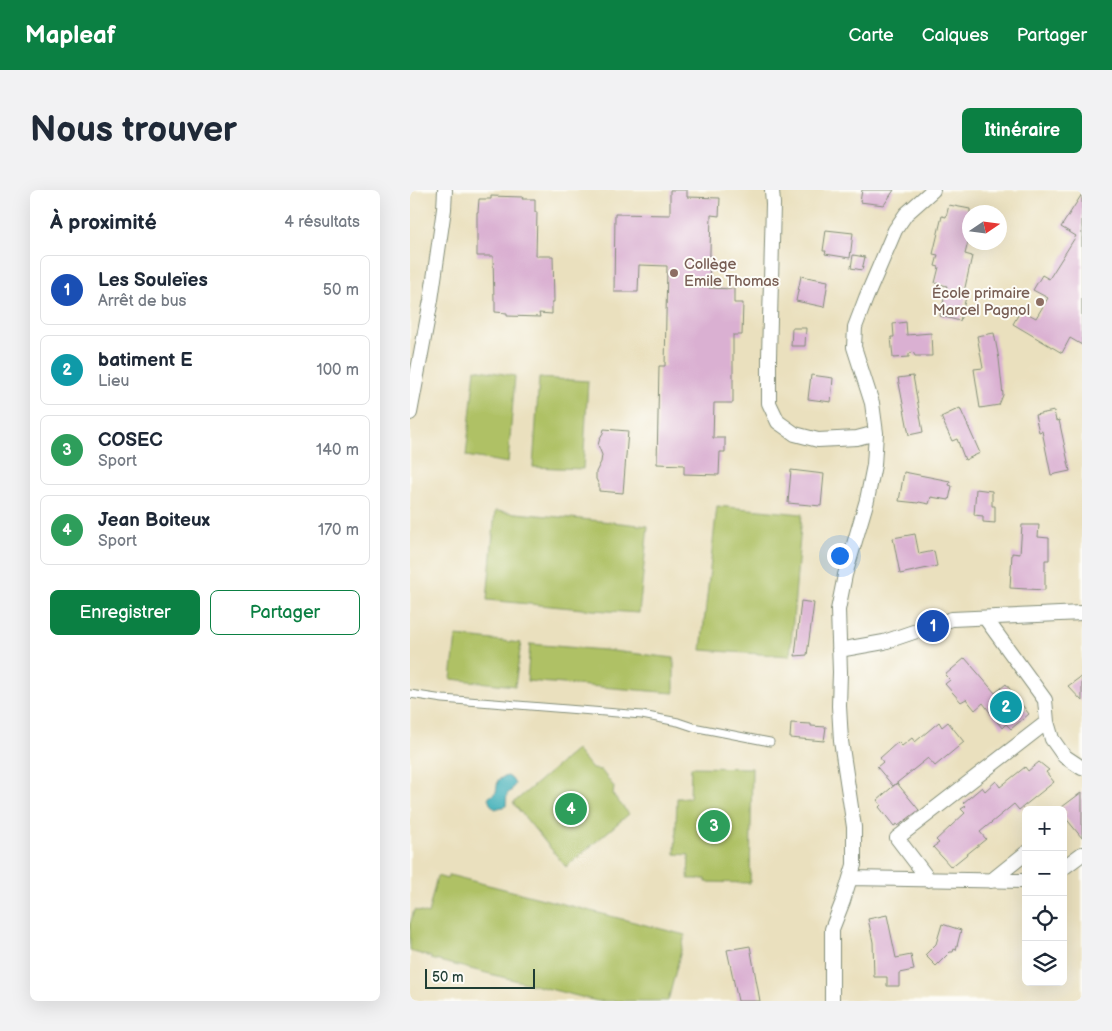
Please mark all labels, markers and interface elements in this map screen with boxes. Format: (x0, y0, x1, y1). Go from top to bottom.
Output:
text: Mapleaf (25, 21, 116, 50)
text: Carte (848, 25, 894, 46)
text: Calques (922, 25, 989, 46)
text: Partager (1017, 25, 1087, 46)
button: Itinéraire (962, 108, 1082, 153)
text: Nous trouver (30, 109, 237, 152)
north arrow (962, 205, 1007, 250)
text: À proximité (50, 210, 157, 235)
text: 4 résultats (284, 213, 360, 232)
place label: Collège Emile Thomas (684, 255, 780, 291)
marker: Collège Emile Thomas (668, 267, 680, 279)
text: Les Souleïes (98, 269, 208, 292)
text: 1 (64, 281, 70, 300)
text: 50 m (323, 281, 359, 300)
place label: École primaire Marcel Pagnol (932, 284, 1030, 320)
text: Arrêt de bus (98, 292, 187, 311)
marker: École primaire Marcel Pagnol (1034, 296, 1046, 308)
text: batiment E (98, 349, 193, 372)
text: 2 (62, 361, 72, 380)
text: 100 m (316, 361, 359, 380)
text: Lieu (98, 372, 129, 391)
text: COSEC (98, 429, 163, 452)
text: 3 (62, 441, 72, 460)
text: 140 m (316, 441, 359, 460)
text: Sport (98, 452, 137, 471)
text: Jean Boiteux (98, 509, 210, 532)
text: 4 (62, 521, 72, 540)
text: 170 m (318, 521, 359, 540)
text: Sport (98, 532, 137, 551)
your location (827, 543, 853, 569)
button: Enregistrer (50, 590, 200, 635)
button: Partager (210, 590, 360, 635)
pin: 1 (917, 607, 949, 645)
pin: 2 (990, 688, 1022, 726)
pin: 4 (555, 790, 587, 828)
map controls (1022, 806, 1067, 986)
button: + (1022, 806, 1067, 851)
pin: 3 (698, 807, 730, 845)
button: − (1022, 851, 1067, 896)
button: locate (1022, 896, 1067, 941)
button: layers (1022, 941, 1067, 986)
scale bar (425, 966, 535, 989)
text: 50 m (432, 969, 464, 986)

